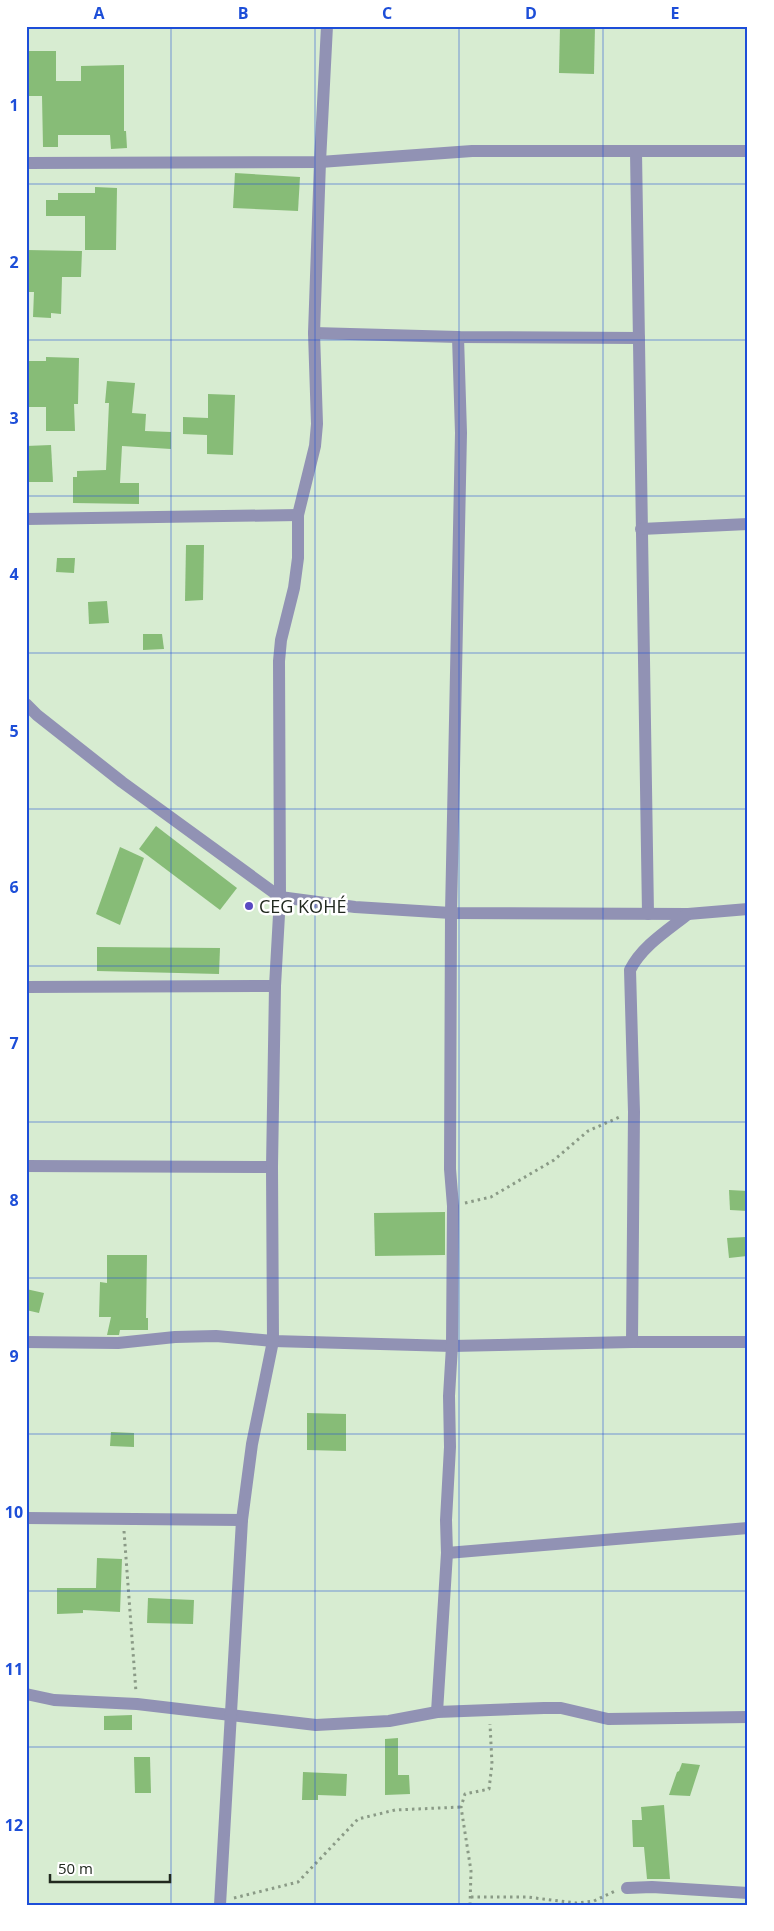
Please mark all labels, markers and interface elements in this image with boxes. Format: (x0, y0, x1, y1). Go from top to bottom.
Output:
text: A (93, 2, 105, 24)
text: B (238, 2, 248, 24)
text: C (382, 2, 392, 24)
text: D (525, 2, 537, 24)
text: E (671, 2, 680, 24)
text: 1 (9, 94, 19, 116)
text: 2 (9, 251, 19, 273)
text: 3 (9, 407, 19, 429)
text: 4 (9, 563, 19, 585)
text: 5 (9, 720, 19, 742)
text: 6 (9, 876, 19, 898)
place label: CEG KOHÉ (259, 894, 346, 918)
marker: CEG KOHÉ (243, 900, 255, 912)
text: 7 (9, 1032, 19, 1054)
text: 8 (9, 1189, 19, 1211)
text: 9 (9, 1345, 19, 1367)
text: 10 (5, 1501, 23, 1523)
text: 11 (5, 1658, 23, 1680)
text: 12 (5, 1814, 23, 1836)
scale bar (50, 1851, 170, 1883)
text: 50 m (58, 1858, 93, 1878)

